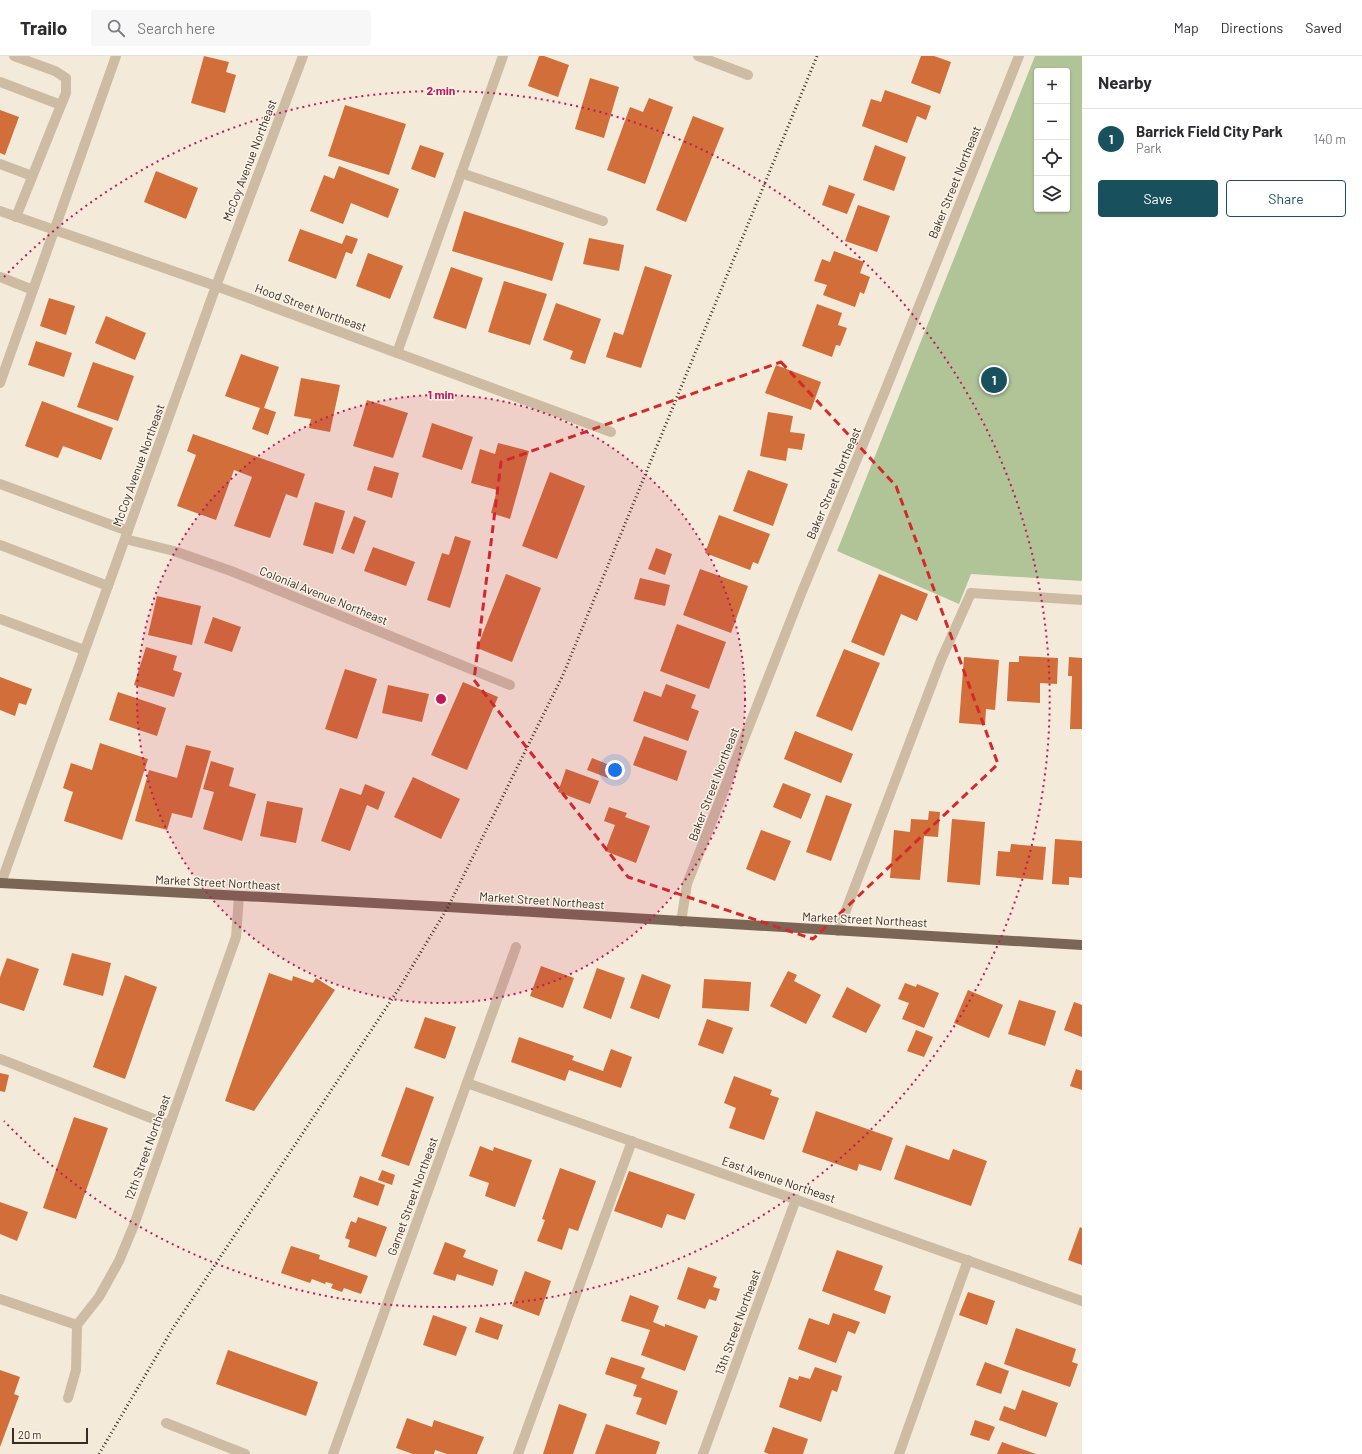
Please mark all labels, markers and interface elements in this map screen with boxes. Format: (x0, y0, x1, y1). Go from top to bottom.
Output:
search box (91, 10, 371, 46)
text: Trailo (20, 16, 67, 39)
icon: search (105, 17, 127, 39)
text: Search here (137, 19, 215, 37)
text: Map (1174, 19, 1199, 36)
text: Directions (1221, 19, 1283, 36)
text: Saved (1305, 19, 1342, 36)
map controls (1034, 68, 1070, 212)
button: + (1034, 68, 1070, 104)
text: Nearby (1098, 72, 1152, 92)
text: 2 min (427, 83, 455, 97)
street label: McCoy Avenue Northeast (219, 97, 279, 223)
button: − (1034, 104, 1070, 140)
text: Barrick Field City Park (1136, 122, 1283, 140)
street label: Baker Street Northeast (925, 124, 983, 240)
text: 1 (1109, 131, 1113, 147)
text: 140 m (1314, 131, 1346, 147)
button: locate (1034, 140, 1070, 176)
text: Park (1136, 140, 1162, 156)
button: layers (1034, 176, 1070, 212)
button: Save (1098, 180, 1218, 217)
button: Share (1226, 180, 1346, 217)
street label: Hood Street Northeast (253, 280, 369, 334)
pin: 1 (981, 365, 1007, 395)
text: 1 min (428, 387, 454, 401)
street label: McCoy Avenue Northeast (109, 402, 167, 528)
street label: Baker Street Northeast (803, 425, 863, 541)
street label: Colonial Avenue Northeast (258, 563, 390, 627)
centre of rings (434, 692, 448, 706)
street label: Baker Street Northeast (685, 725, 741, 843)
your location (605, 760, 625, 780)
street label: Market Street Northeast (155, 872, 281, 892)
street label: Market Street Northeast (479, 889, 605, 911)
street label: Market Street Northeast (802, 909, 928, 929)
street label: 12th Street Northeast (121, 1092, 173, 1202)
street label: Garnet Street Northeast (384, 1135, 440, 1257)
street label: East Avenue Northeast (720, 1153, 838, 1205)
street label: 13th Street Northeast (711, 1267, 763, 1377)
scale bar (12, 1426, 88, 1445)
text: 20 m (18, 1428, 41, 1441)

